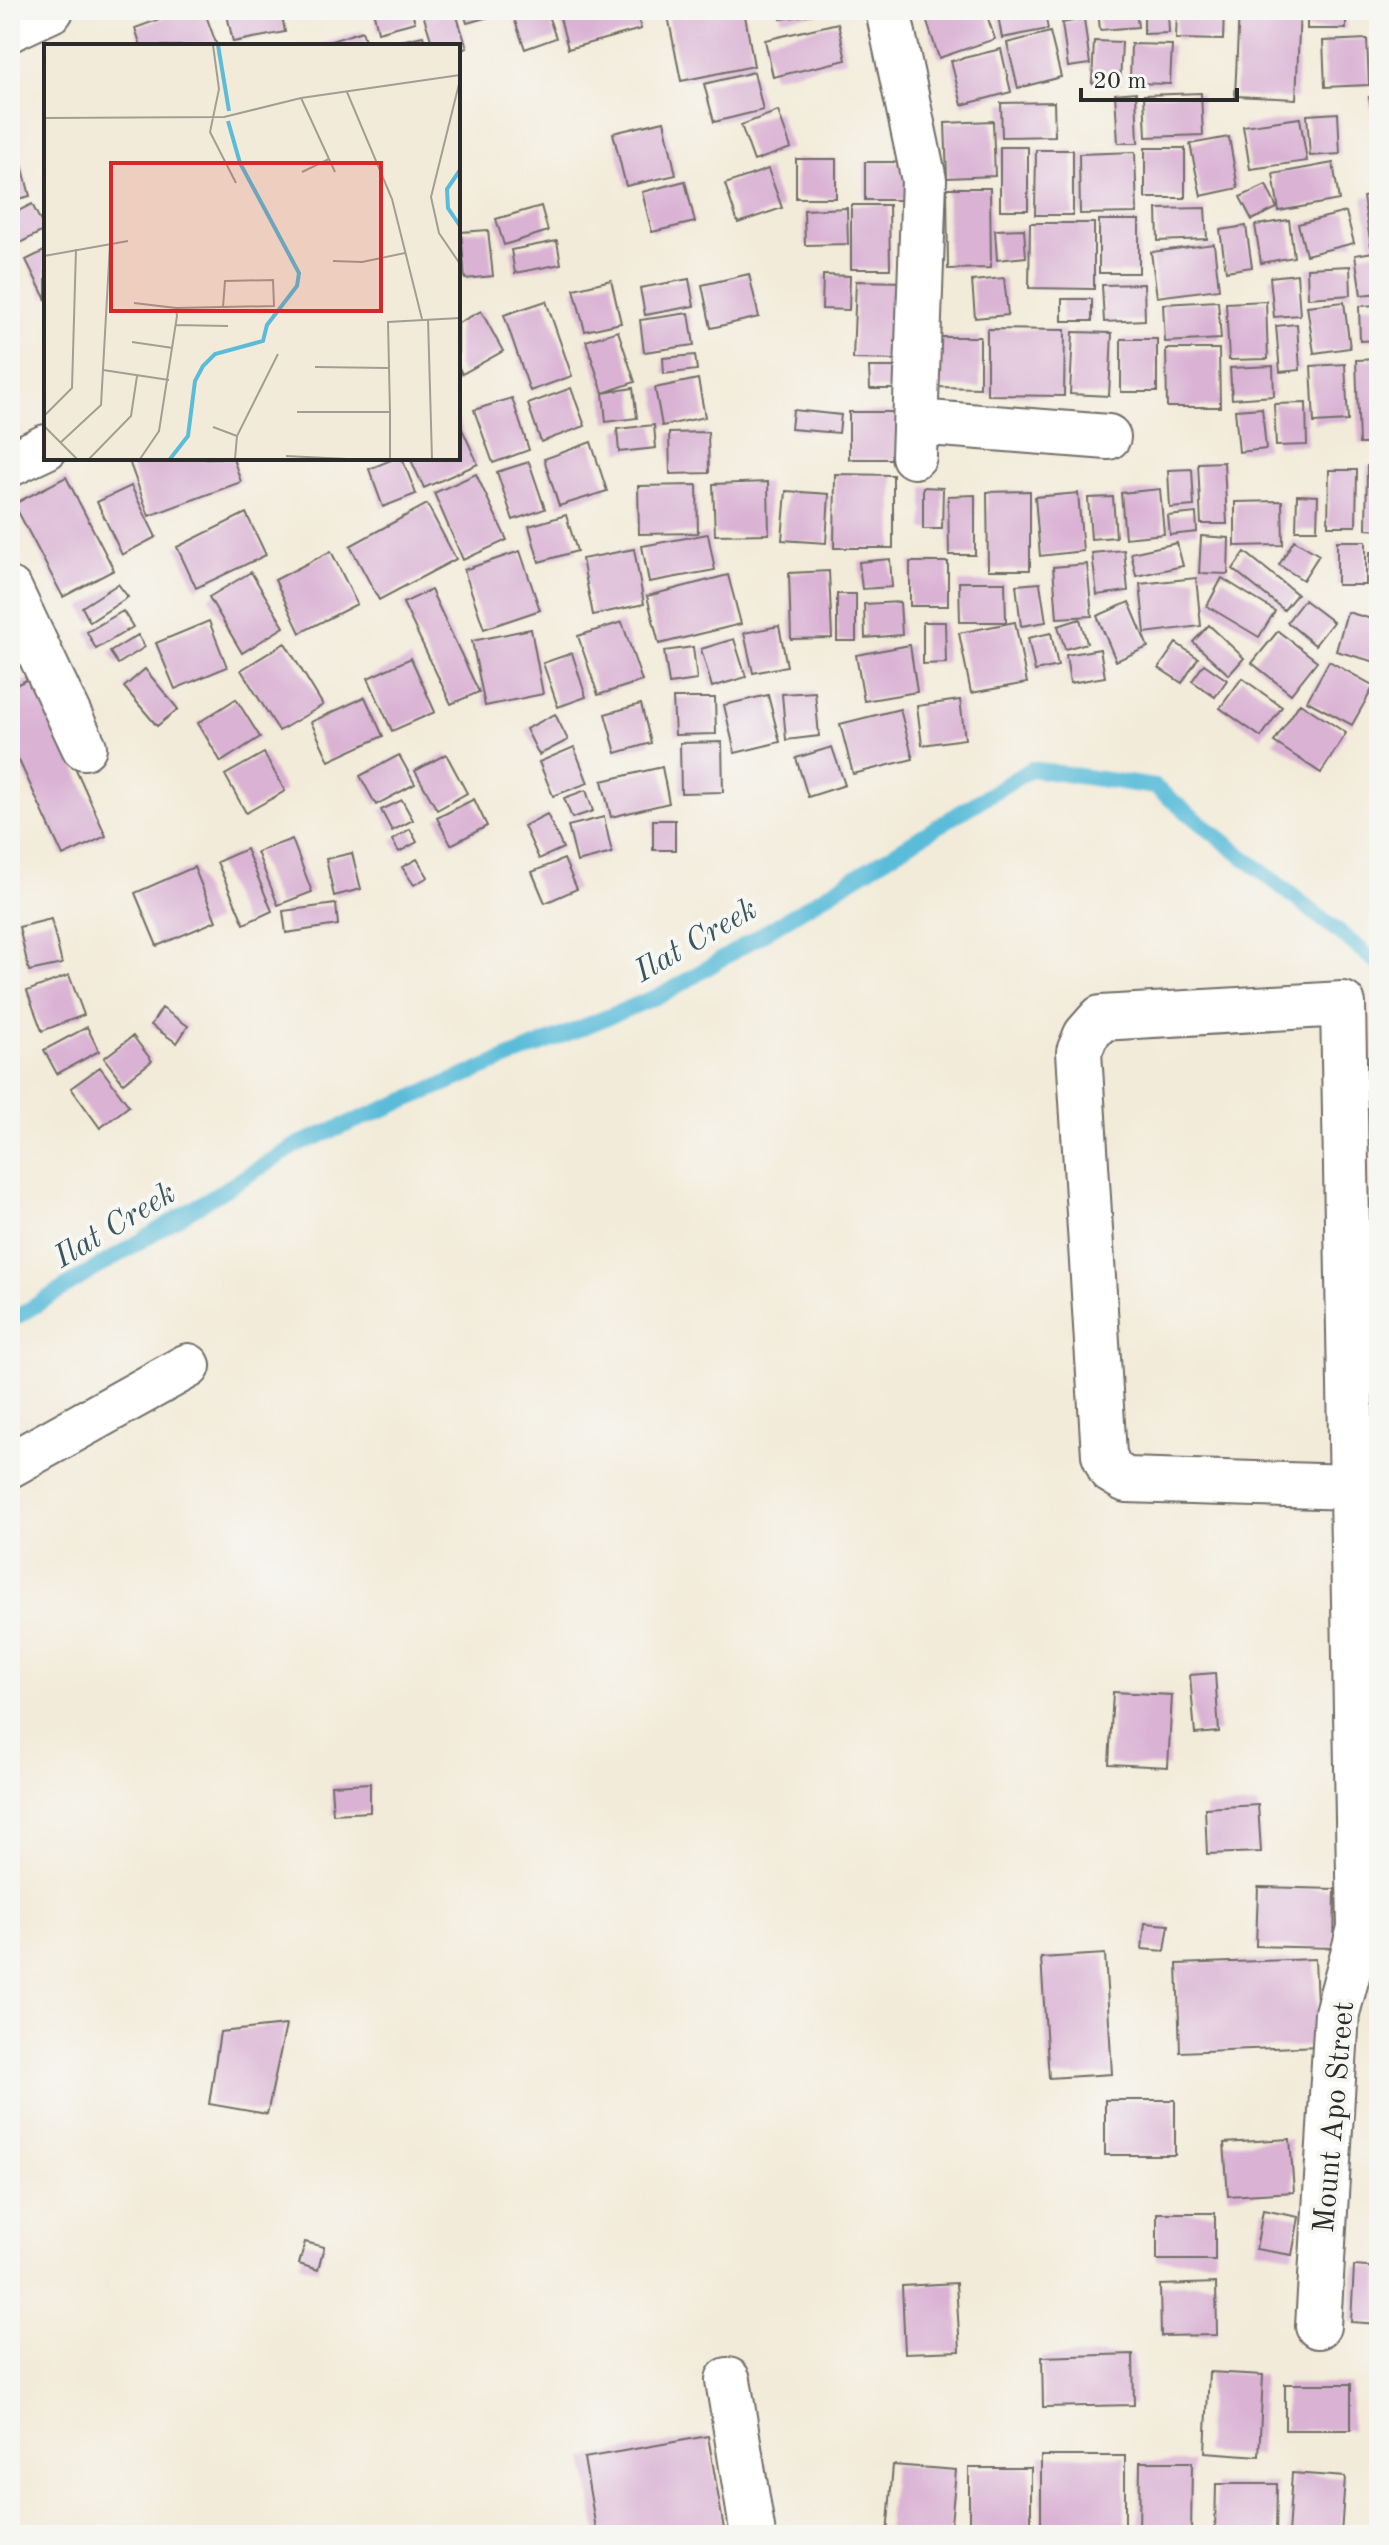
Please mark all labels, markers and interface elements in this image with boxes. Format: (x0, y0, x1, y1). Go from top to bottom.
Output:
inset map (44, 44, 460, 460)
scale bar (1081, 52, 1237, 102)
text: 20 m (1093, 70, 1147, 94)
water label: Ilat Creek (629, 894, 763, 990)
water label: Ilat Creek (48, 1178, 182, 1276)
street label: Mount Apo Street (1310, 2000, 1360, 2234)

